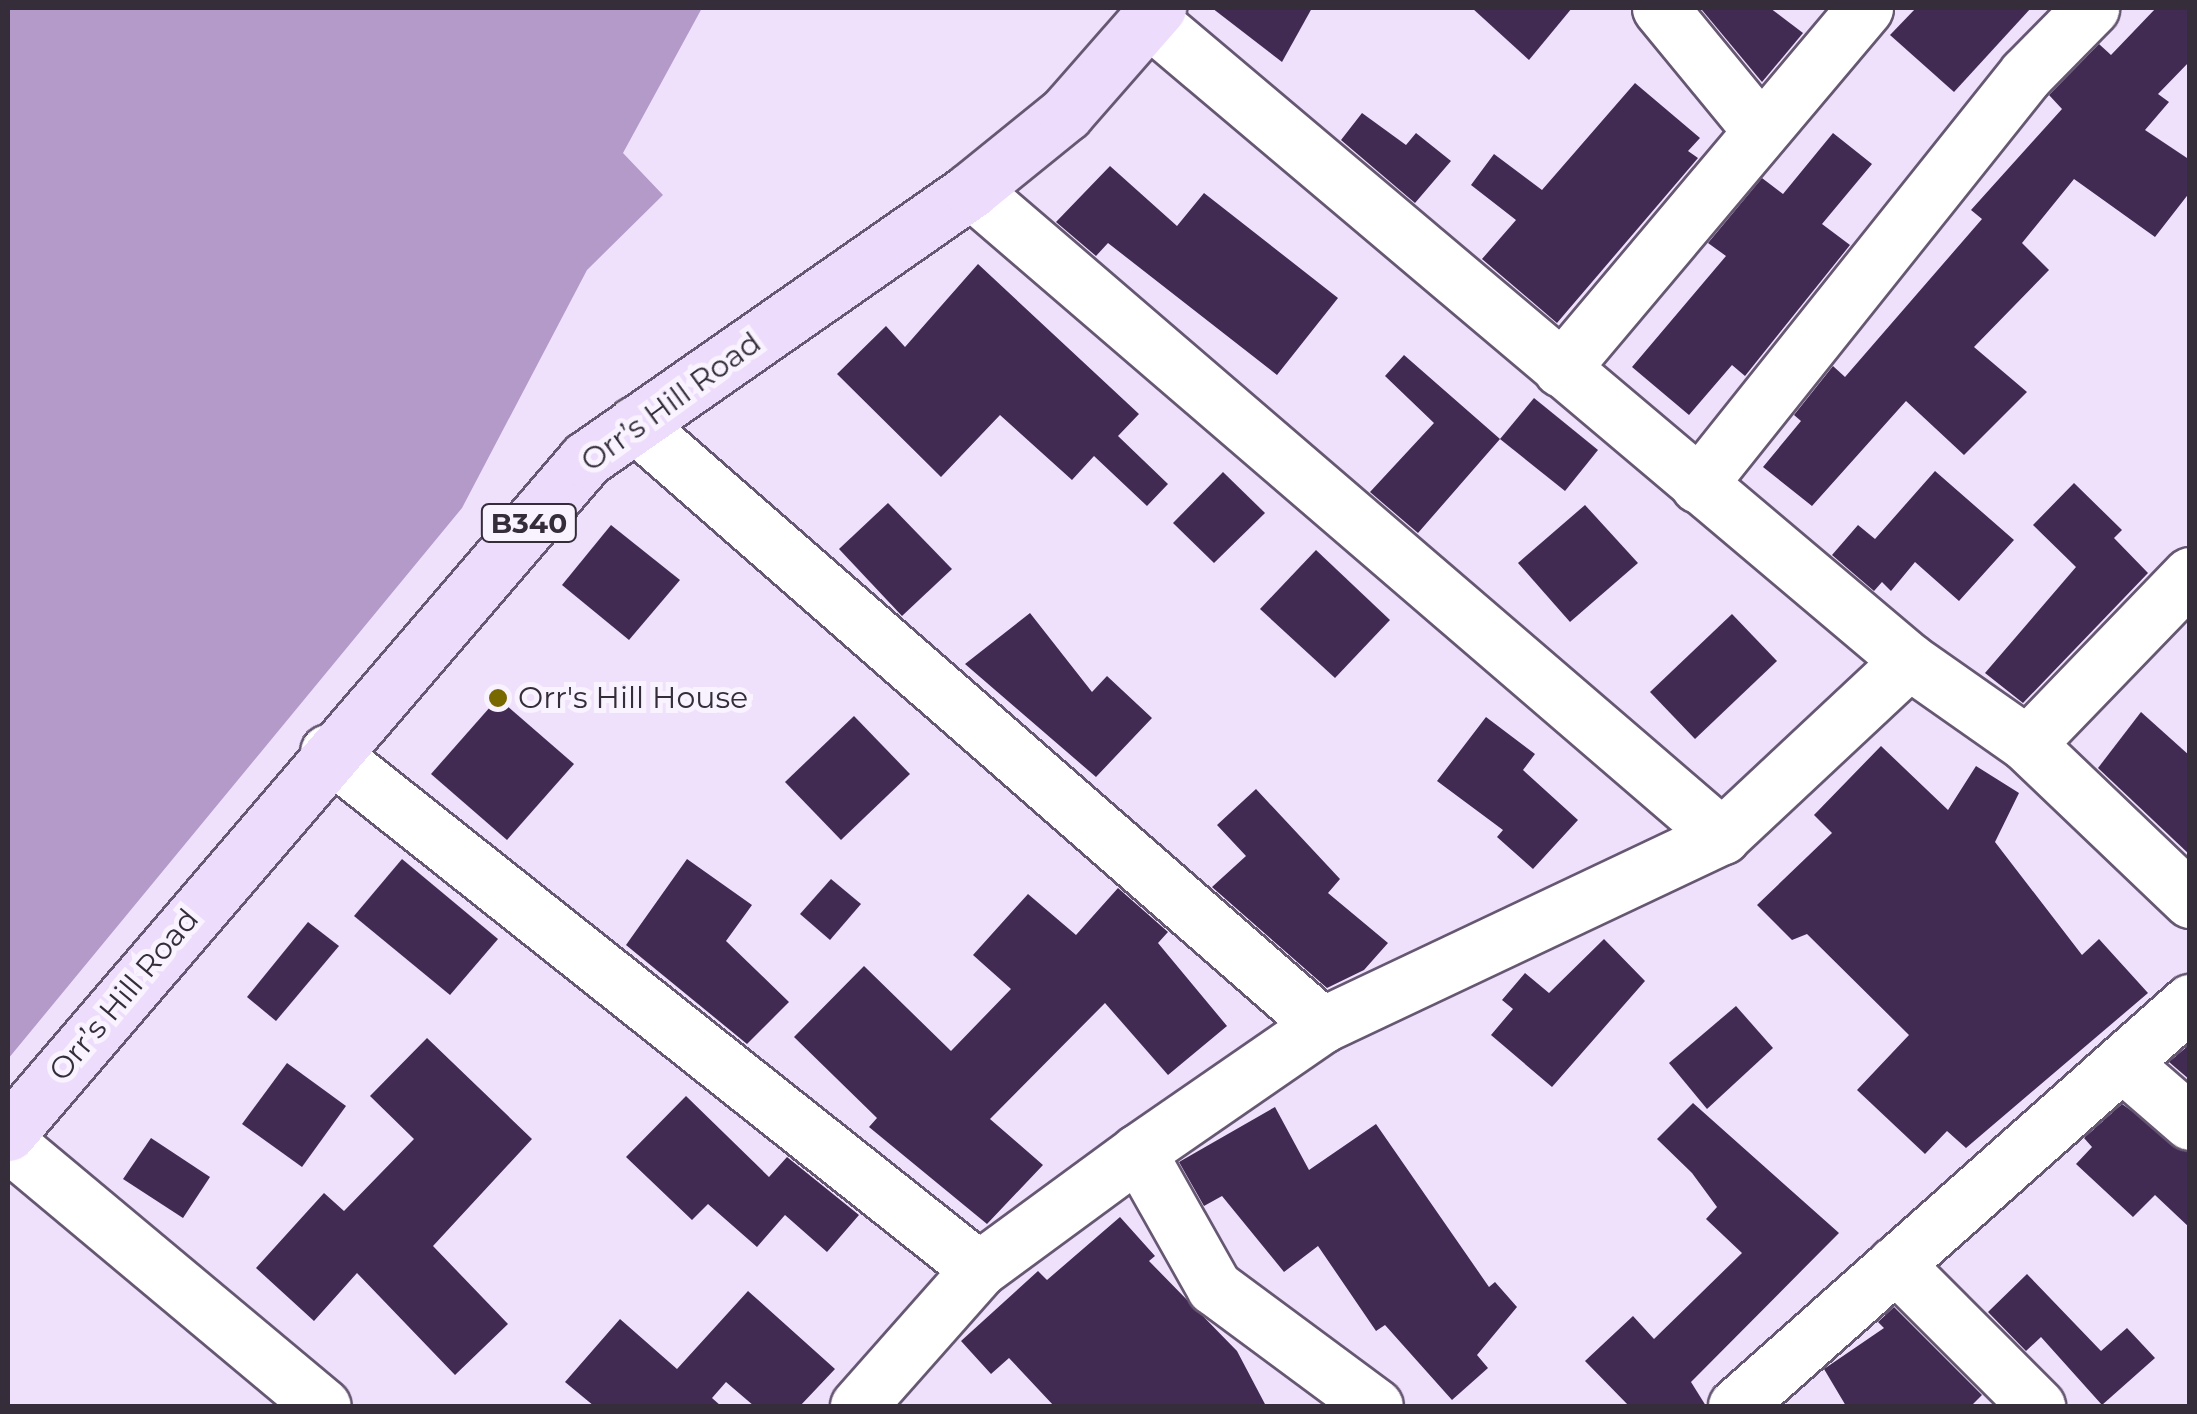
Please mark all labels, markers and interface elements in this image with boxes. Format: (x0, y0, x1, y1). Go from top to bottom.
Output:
street label: Orr’s Hill Road (574, 325, 768, 479)
road number: B340 (479, 500, 579, 546)
place label: Orr's Hill House (518, 680, 748, 716)
marker: Orr's Hill House (487, 687, 509, 709)
street label: Orr’s Hill Road (42, 902, 206, 1088)

